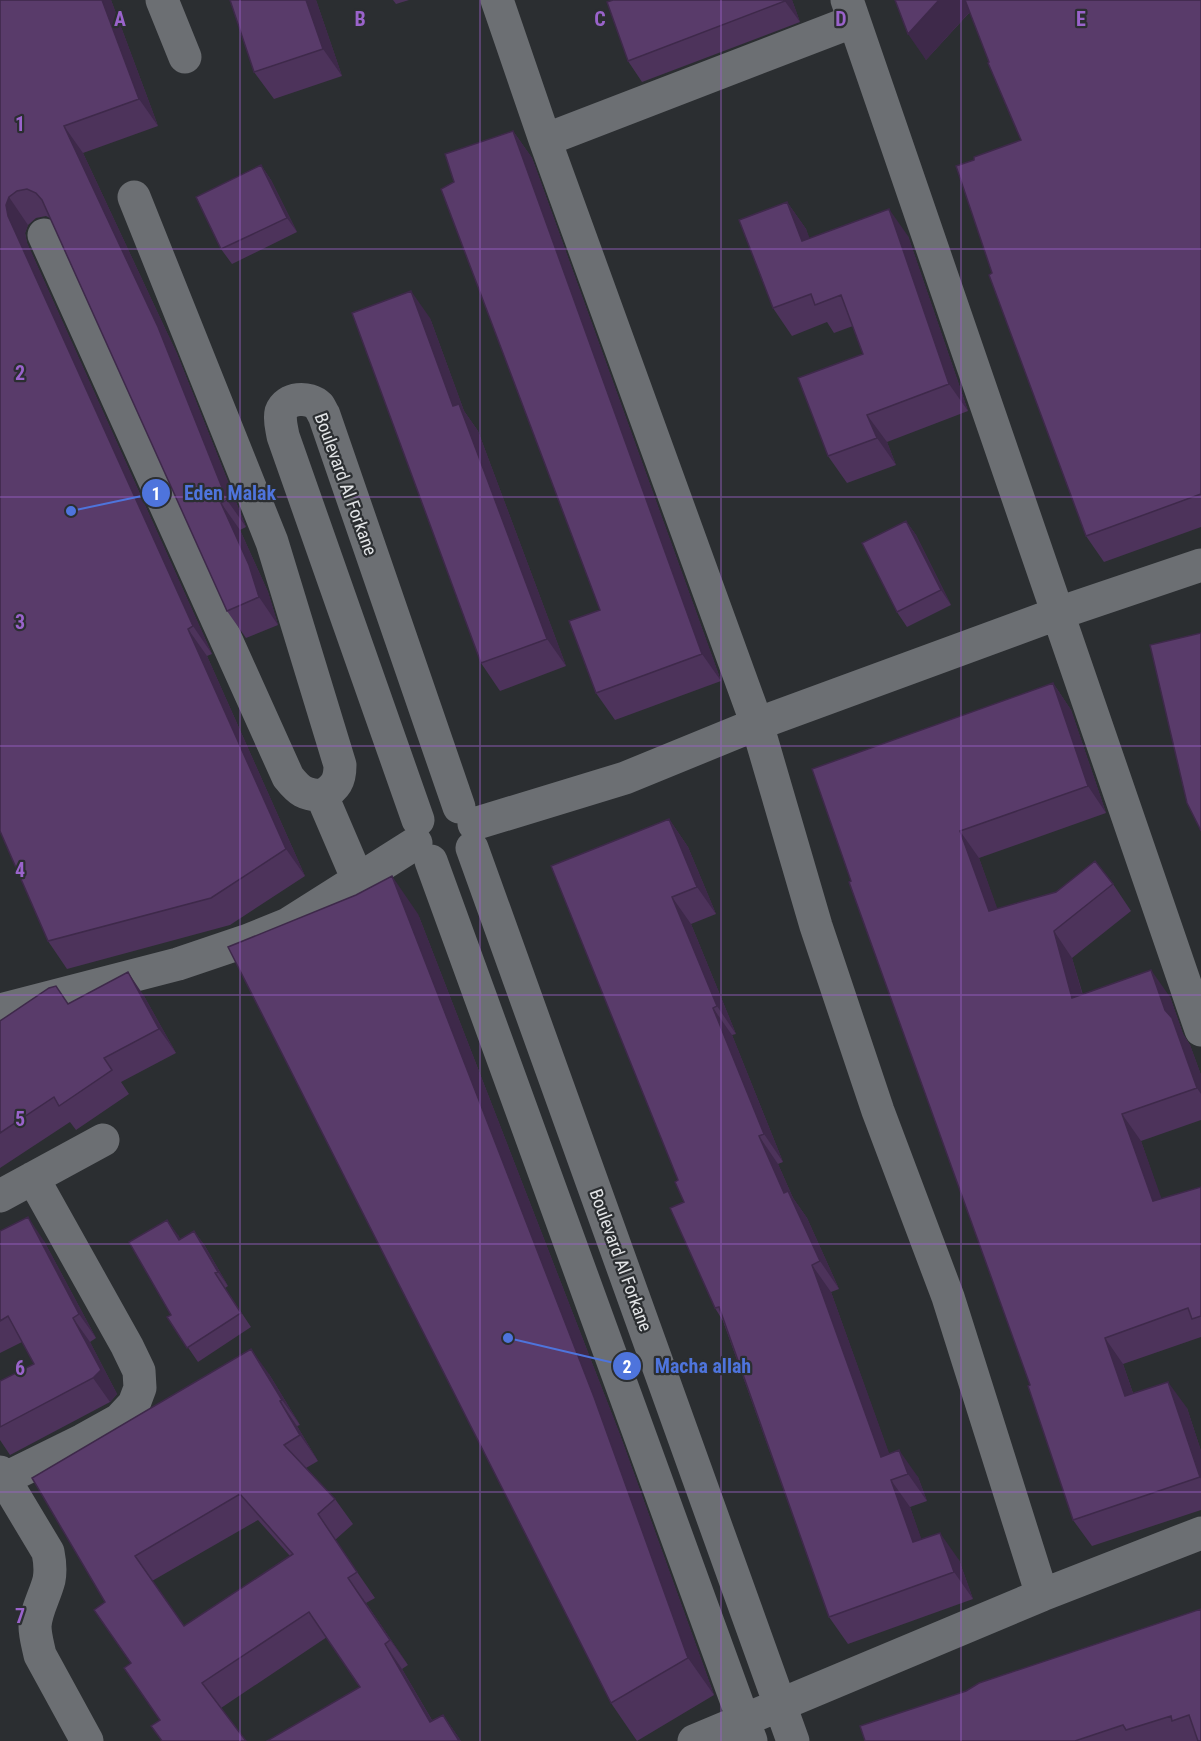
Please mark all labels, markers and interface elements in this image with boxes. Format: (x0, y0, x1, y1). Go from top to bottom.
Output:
text: A (114, 7, 126, 31)
text: B (354, 7, 366, 31)
text: C (594, 7, 606, 31)
text: D (835, 7, 847, 31)
text: E (1076, 7, 1086, 31)
text: 1 (15, 112, 25, 136)
text: 2 (15, 361, 25, 385)
street label: Boulevard Al Forkane (310, 410, 382, 558)
callout: Eden Malak (141, 474, 288, 512)
text: Eden Malak (184, 481, 277, 505)
text: 1 (151, 483, 161, 504)
text: 3 (15, 610, 25, 634)
text: 4 (15, 858, 25, 882)
text: 5 (15, 1107, 25, 1131)
street label: Boulevard Al Forkane (585, 1186, 657, 1334)
callout: Macha allah (612, 1347, 763, 1385)
text: Macha allah (655, 1354, 751, 1378)
text: 6 (15, 1356, 25, 1380)
text: 2 (622, 1356, 632, 1377)
text: 7 (15, 1604, 25, 1628)

